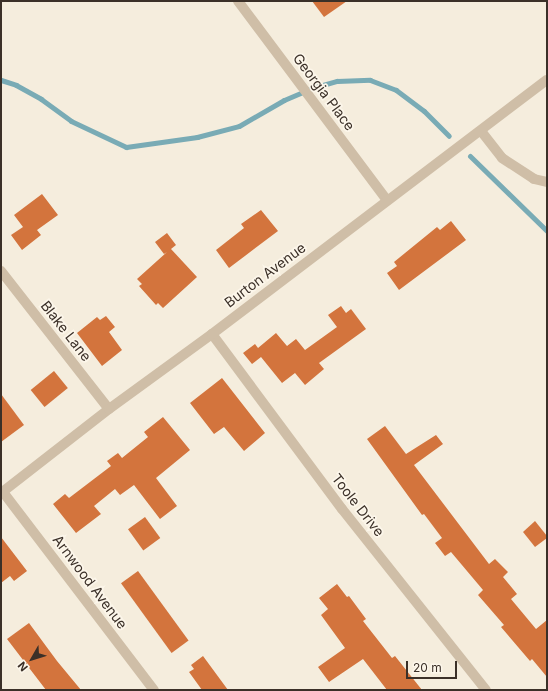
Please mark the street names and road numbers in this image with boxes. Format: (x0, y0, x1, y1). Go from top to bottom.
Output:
street label: Georgia Place (290, 50, 358, 134)
street label: Burton Avenue (221, 239, 309, 311)
street label: Blake Lane (37, 297, 95, 365)
street label: Toole Drive (328, 470, 388, 540)
street label: Arnwood Avenue (49, 532, 131, 632)

